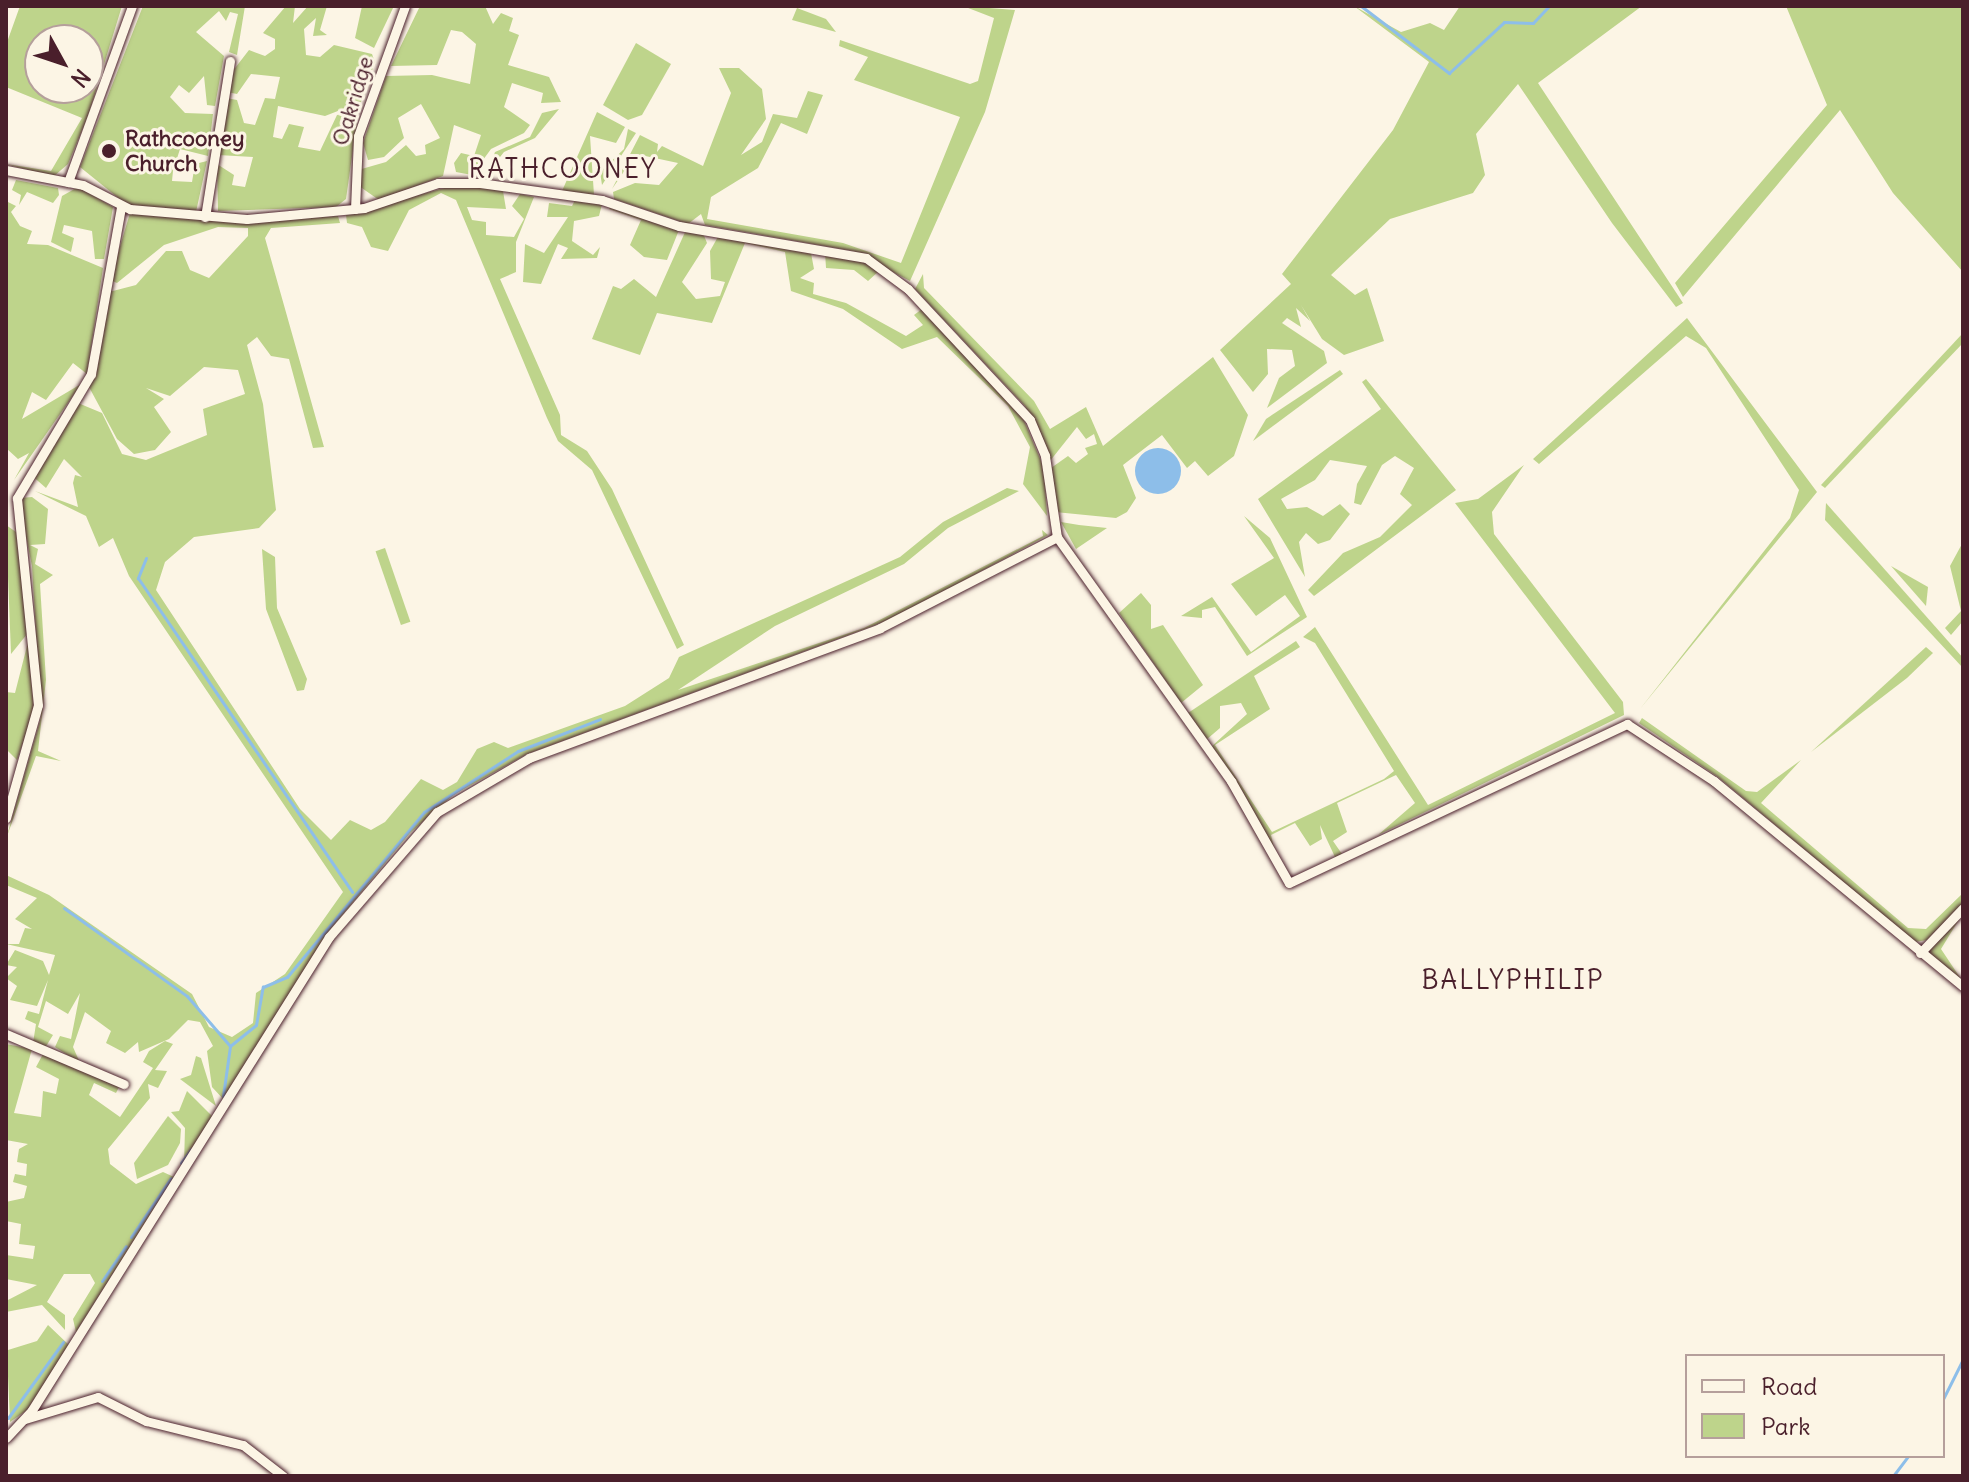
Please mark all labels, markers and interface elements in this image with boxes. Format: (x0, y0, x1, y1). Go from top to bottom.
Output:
north arrow (24, 24, 104, 104)
street label: Oakridge (327, 53, 379, 149)
text: N (65, 63, 96, 93)
place label: Rathcooney Church (125, 125, 244, 176)
marker: Rathcooney Church (100, 142, 118, 160)
district label: RATHCOONEY (469, 153, 657, 185)
district label: BALLYPHILIP (1422, 964, 1604, 996)
legend (1685, 1354, 1945, 1458)
text: Road (1761, 1371, 1817, 1401)
text: Park (1761, 1411, 1811, 1441)

